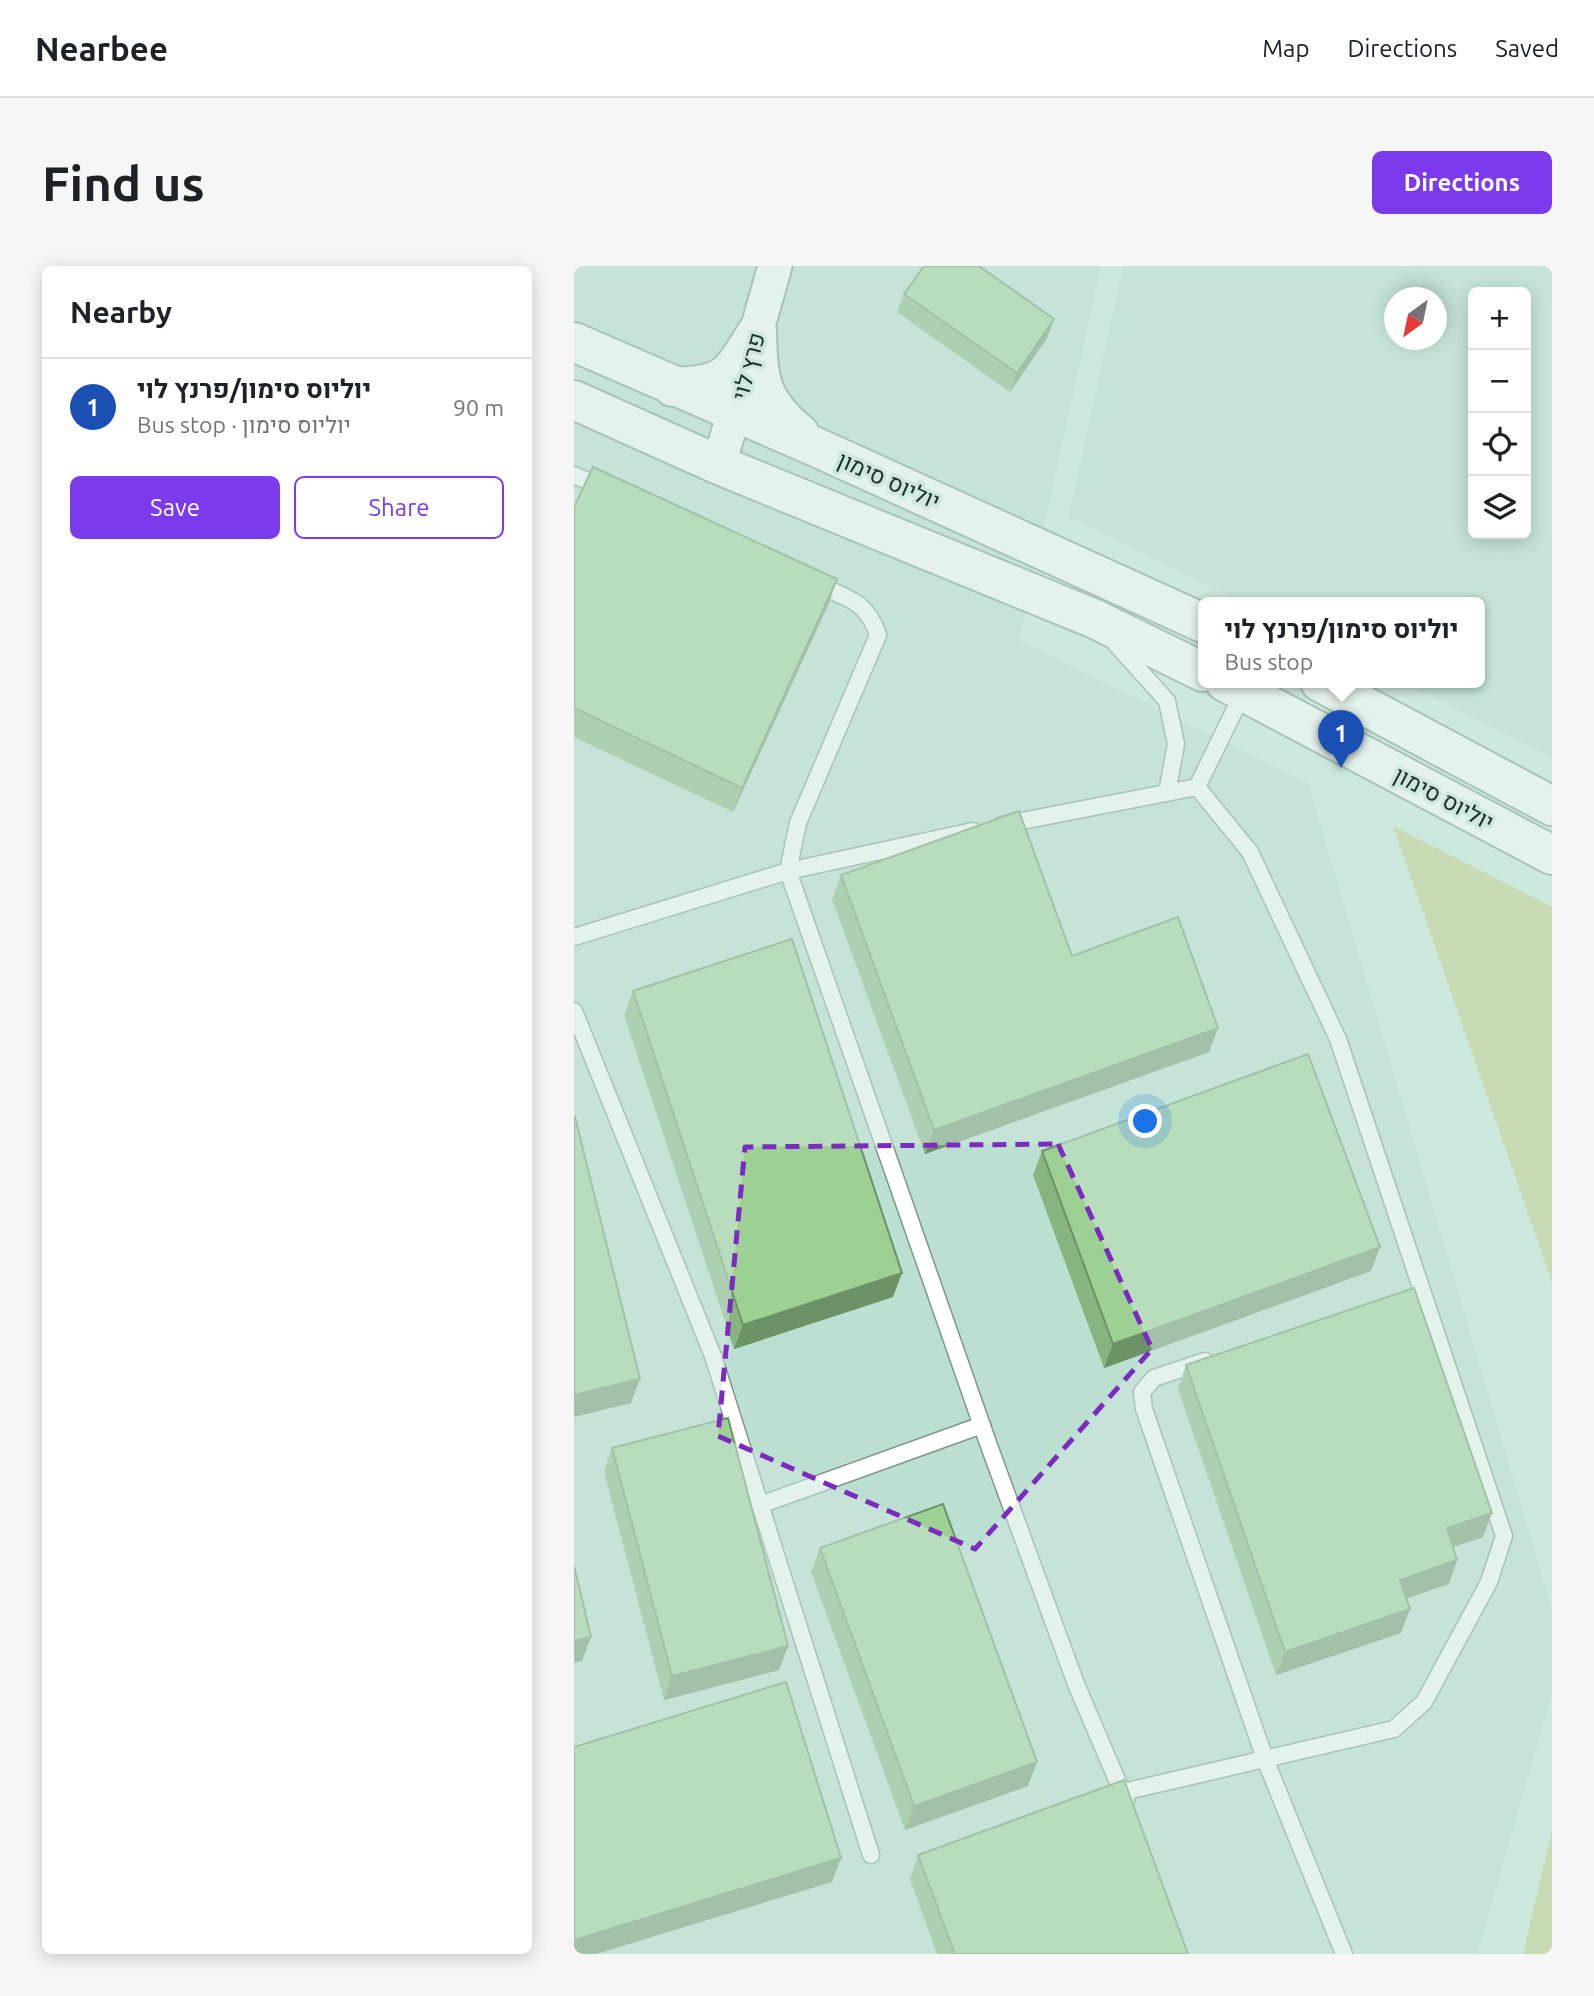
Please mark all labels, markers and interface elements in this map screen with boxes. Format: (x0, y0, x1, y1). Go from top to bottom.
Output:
text: Nearbee (35, 30, 168, 67)
text: Map (1262, 35, 1309, 62)
text: Directions (1347, 35, 1457, 62)
text: Saved (1495, 35, 1559, 62)
button: Directions (1372, 151, 1552, 214)
text: Find us (42, 155, 205, 210)
north arrow (1384, 287, 1447, 350)
map controls (1468, 287, 1531, 539)
button: + (1468, 287, 1531, 350)
text: Nearby (70, 295, 172, 329)
street label: פרץ לוי (727, 330, 770, 403)
button: − (1468, 350, 1531, 413)
text: יוליוס סימון/פרנץ לוי (137, 374, 371, 403)
text: 1 (87, 395, 99, 420)
text: 90 m (453, 395, 504, 420)
text: Bus stop · יוליוס סימון (137, 412, 351, 437)
button: locate (1468, 413, 1531, 476)
street label: יוליוס סימון (834, 446, 944, 514)
button: Save (70, 476, 280, 539)
button: Share (294, 476, 504, 539)
button: layers (1468, 476, 1531, 539)
popup (1198, 597, 1485, 688)
text: יוליוס סימון/פרנץ לוי (1224, 614, 1459, 643)
text: Bus stop (1224, 649, 1313, 674)
pin: 1 (1318, 710, 1364, 768)
street label: יוליוס סימון (1390, 761, 1498, 835)
your location (1128, 1104, 1162, 1138)

